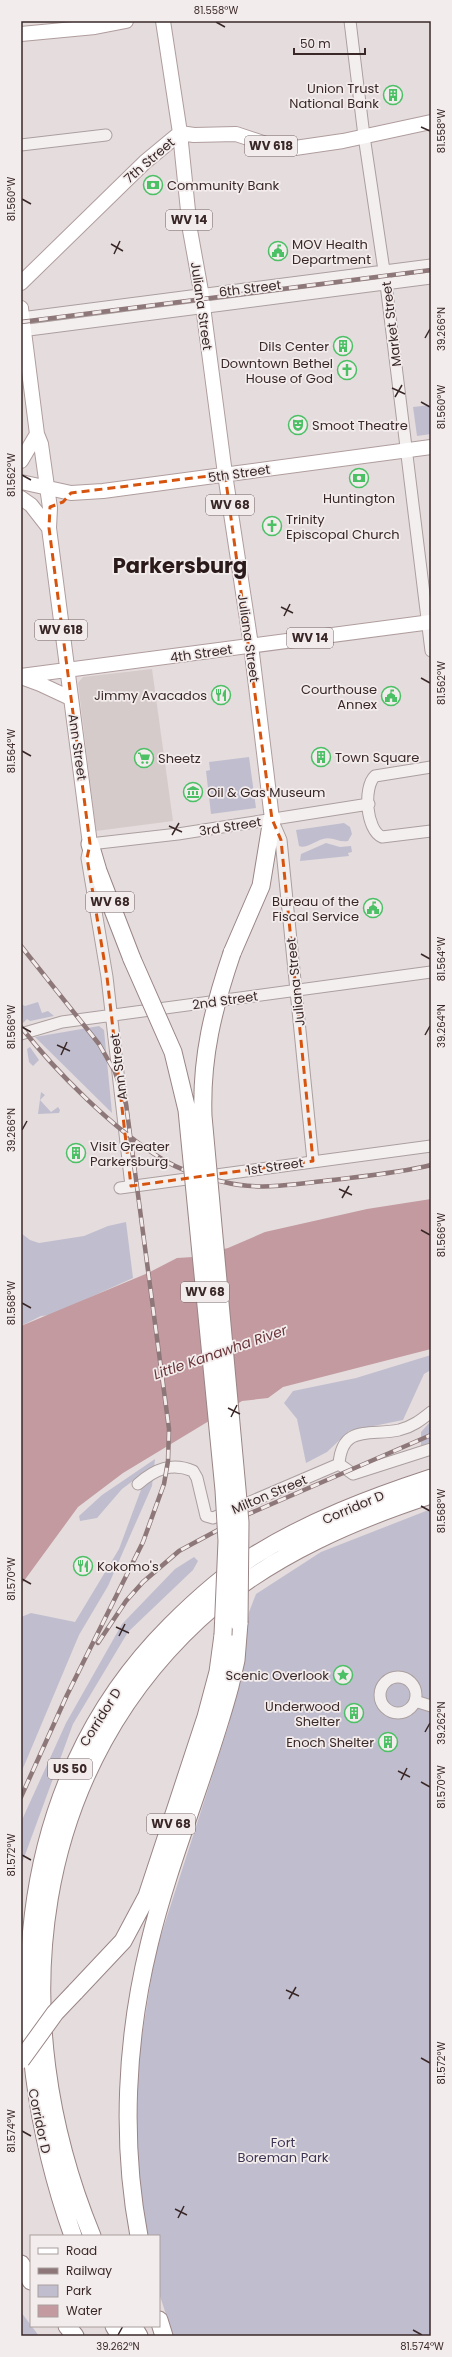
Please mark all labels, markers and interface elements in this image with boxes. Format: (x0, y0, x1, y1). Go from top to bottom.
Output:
text: 81.558°W (194, 3, 238, 18)
scale bar (294, 30, 365, 56)
text: 50 m (300, 35, 331, 52)
place label: Union Trust National Bank (289, 79, 379, 113)
building icon: Union Trust National Bank (382, 84, 404, 106)
text: 81.558°W (434, 109, 449, 153)
street label: 7th Street (120, 133, 179, 188)
road number: WV 618 (245, 136, 297, 156)
bank icon: Community Bank (142, 174, 164, 196)
place label: Community Bank (167, 176, 280, 195)
text: 81.560°W (4, 177, 19, 221)
road number: WV 14 (166, 210, 212, 230)
place label: MOV Health Department (292, 235, 371, 269)
public building icon: MOV Health Department (267, 240, 289, 262)
street label: Juliana Street (186, 261, 217, 352)
street label: 6th Street (218, 275, 283, 302)
street label: Market Street (377, 280, 406, 368)
text: 39.266°N (434, 307, 449, 351)
building icon: Dils Center (332, 335, 354, 357)
place label: Dils Center (259, 337, 329, 356)
place label: Downtown Bethel House of God (221, 354, 333, 388)
church icon: Downtown Bethel House of God (336, 359, 358, 381)
text: 81.560°W (434, 385, 449, 429)
theatre icon: Smoot Theatre (287, 414, 309, 436)
place label: Smoot Theatre (312, 416, 408, 435)
text: 81.562°W (4, 453, 19, 497)
street label: 5th Street (207, 460, 272, 487)
bank icon: Huntington (348, 467, 370, 489)
place label: Huntington (323, 489, 395, 508)
road number: WV 68 (206, 495, 254, 515)
place label: Trinity Episcopal Church (286, 510, 400, 544)
church icon: Trinity Episcopal Church (261, 515, 283, 537)
district label: Parkersburg (113, 551, 247, 580)
street label: Juliana Street (233, 593, 264, 684)
road number: WV 618 (35, 620, 87, 640)
road number: WV 14 (287, 628, 333, 648)
street label: 4th Street (169, 640, 234, 667)
text: 81.562°W (434, 661, 449, 705)
place label: Courthouse Annex (301, 680, 378, 714)
restaurant icon: Jimmy Avacados (210, 684, 232, 706)
public building icon: Courthouse Annex (380, 685, 402, 707)
place label: Jimmy Avacados (94, 686, 207, 705)
street label: Ann Street (63, 713, 92, 782)
text: 81.564°W (4, 729, 19, 773)
building icon: Town Square (310, 746, 332, 768)
supermarket icon: Sheetz (133, 747, 155, 769)
place label: Town Square (335, 748, 419, 767)
place label: Sheetz (158, 749, 201, 768)
museum icon: Oil & Gas Museum (182, 781, 204, 803)
place label: Oil & Gas Museum (207, 783, 325, 802)
street label: 3rd Street (198, 812, 263, 841)
road number: WV 68 (86, 892, 134, 912)
place label: Bureau of the Fiscal Service (272, 892, 359, 926)
public building icon: Bureau of the Fiscal Service (362, 897, 384, 919)
street label: Juliana Street (281, 936, 310, 1027)
text: 81.564°W (434, 937, 449, 981)
street label: 2nd Street (191, 986, 259, 1015)
text: 39.264°N (434, 1004, 449, 1048)
text: 81.566°W (4, 1005, 19, 1049)
street label: Ann Street (105, 1032, 132, 1101)
text: 39.266°N (4, 1108, 19, 1152)
place label: Visit Greater Parkersburg (90, 1137, 170, 1171)
building icon: Visit Greater Parkersburg (65, 1142, 87, 1164)
street label: 1st Street (245, 1153, 305, 1180)
text: 81.566°W (434, 1213, 449, 1257)
text: 81.568°W (4, 1281, 19, 1325)
road number: WV 68 (181, 1282, 229, 1302)
water label: Little Kanawha River (151, 1319, 290, 1384)
street label: Milton Street (228, 1470, 310, 1519)
street label: Corridor D (319, 1486, 387, 1529)
text: 81.568°W (434, 1489, 449, 1533)
restaurant icon: Kokomo's (72, 1555, 94, 1577)
text: 81.570°W (4, 1557, 19, 1601)
place label: Kokomo's (97, 1557, 159, 1576)
place icon: Scenic Overlook (332, 1664, 354, 1686)
place label: Scenic Overlook (226, 1666, 329, 1685)
street label: Corridor D (75, 1684, 126, 1750)
place label: Underwood Shelter (265, 1697, 340, 1731)
text: 39.262°N (434, 1701, 449, 1745)
building icon: Underwood Shelter (343, 1702, 365, 1724)
building icon: Enoch Shelter (377, 1731, 399, 1753)
place label: Enoch Shelter (286, 1733, 374, 1752)
road number: US 50 (48, 1759, 92, 1779)
text: 81.570°W (434, 1765, 449, 1809)
road number: WV 68 (147, 1814, 195, 1834)
text: 81.572°W (4, 1833, 19, 1876)
text: 81.572°W (434, 2041, 449, 2084)
street label: Corridor D (23, 2087, 56, 2155)
text: 81.574°W (4, 2109, 19, 2153)
park label: Fort Boreman Park (237, 2133, 329, 2167)
legend (30, 2235, 160, 2327)
text: Road (66, 2242, 97, 2259)
text: Railway (66, 2262, 112, 2279)
text: Park (66, 2282, 93, 2299)
text: Water (66, 2302, 103, 2319)
text: 39.262°N (96, 2339, 140, 2354)
text: 81.574°W (400, 2339, 444, 2354)

